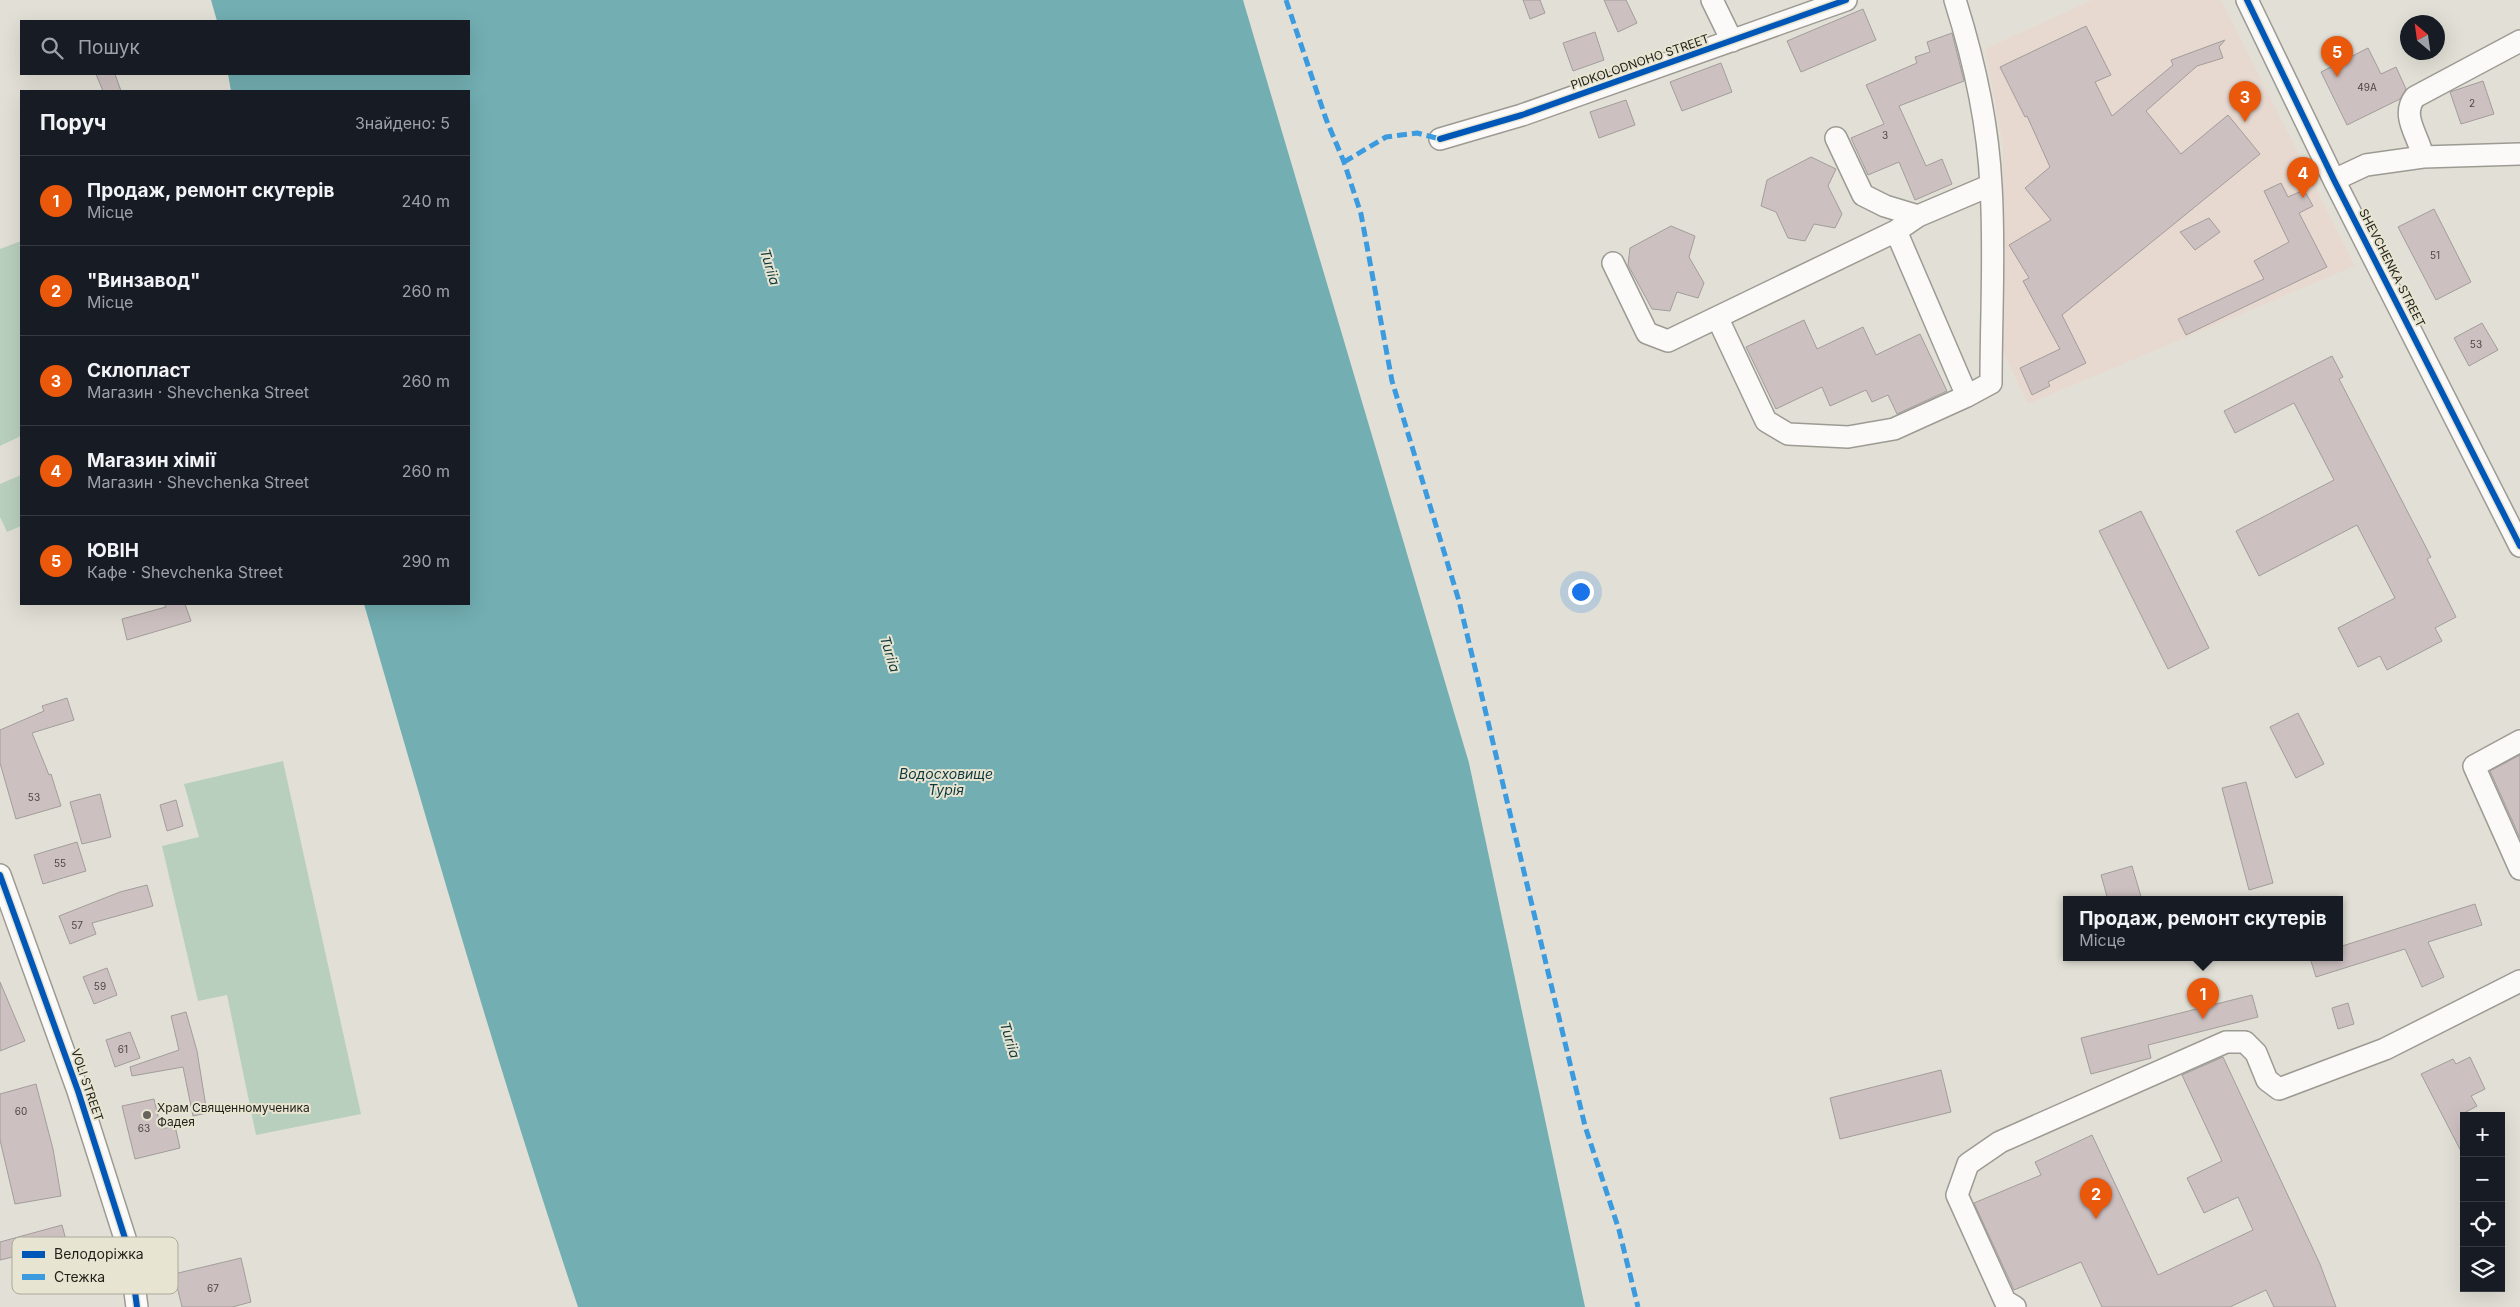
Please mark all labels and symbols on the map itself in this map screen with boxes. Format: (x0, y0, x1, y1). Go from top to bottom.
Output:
north arrow (2400, 15, 2445, 60)
street label: PIDKOLODNOHO STREET (1569, 31, 1711, 92)
pin: 5 (2321, 36, 2353, 77)
pin: 3 (2229, 81, 2261, 122)
house number: 49А (2357, 81, 2377, 93)
house number: 2 (2469, 97, 2475, 109)
house number: 3 (1882, 129, 1888, 141)
pin: 4 (2287, 157, 2319, 198)
street label: SHEVCHENKA STREET (2356, 206, 2429, 330)
water label: Turiia (757, 247, 784, 288)
house number: 51 (2430, 249, 2440, 261)
house number: 53 (2470, 338, 2482, 350)
your location (1568, 579, 1594, 605)
water label: Turiia (877, 634, 904, 675)
water label: Водосховище Турія (899, 765, 993, 798)
house number: 53 (28, 791, 40, 803)
house number: 55 (54, 857, 66, 869)
house number: 57 (71, 919, 83, 931)
pin: 1 (2187, 978, 2219, 1019)
house number: 59 (94, 980, 106, 992)
water label: Turiia (997, 1020, 1024, 1061)
house number: 61 (118, 1043, 128, 1055)
street label: VOLI STREET (68, 1047, 107, 1123)
place label: Храм Священномученика Фадея (157, 1100, 310, 1129)
house number: 60 (15, 1105, 27, 1117)
marker: Храм Священномученика Фадея (141, 1109, 153, 1121)
house number: 63 (138, 1122, 150, 1134)
pin: 2 (2080, 1178, 2112, 1219)
legend (12, 1237, 178, 1294)
text: Велодоріжка (54, 1245, 144, 1262)
text: Стежка (54, 1268, 105, 1285)
house number: 67 (207, 1282, 219, 1294)

